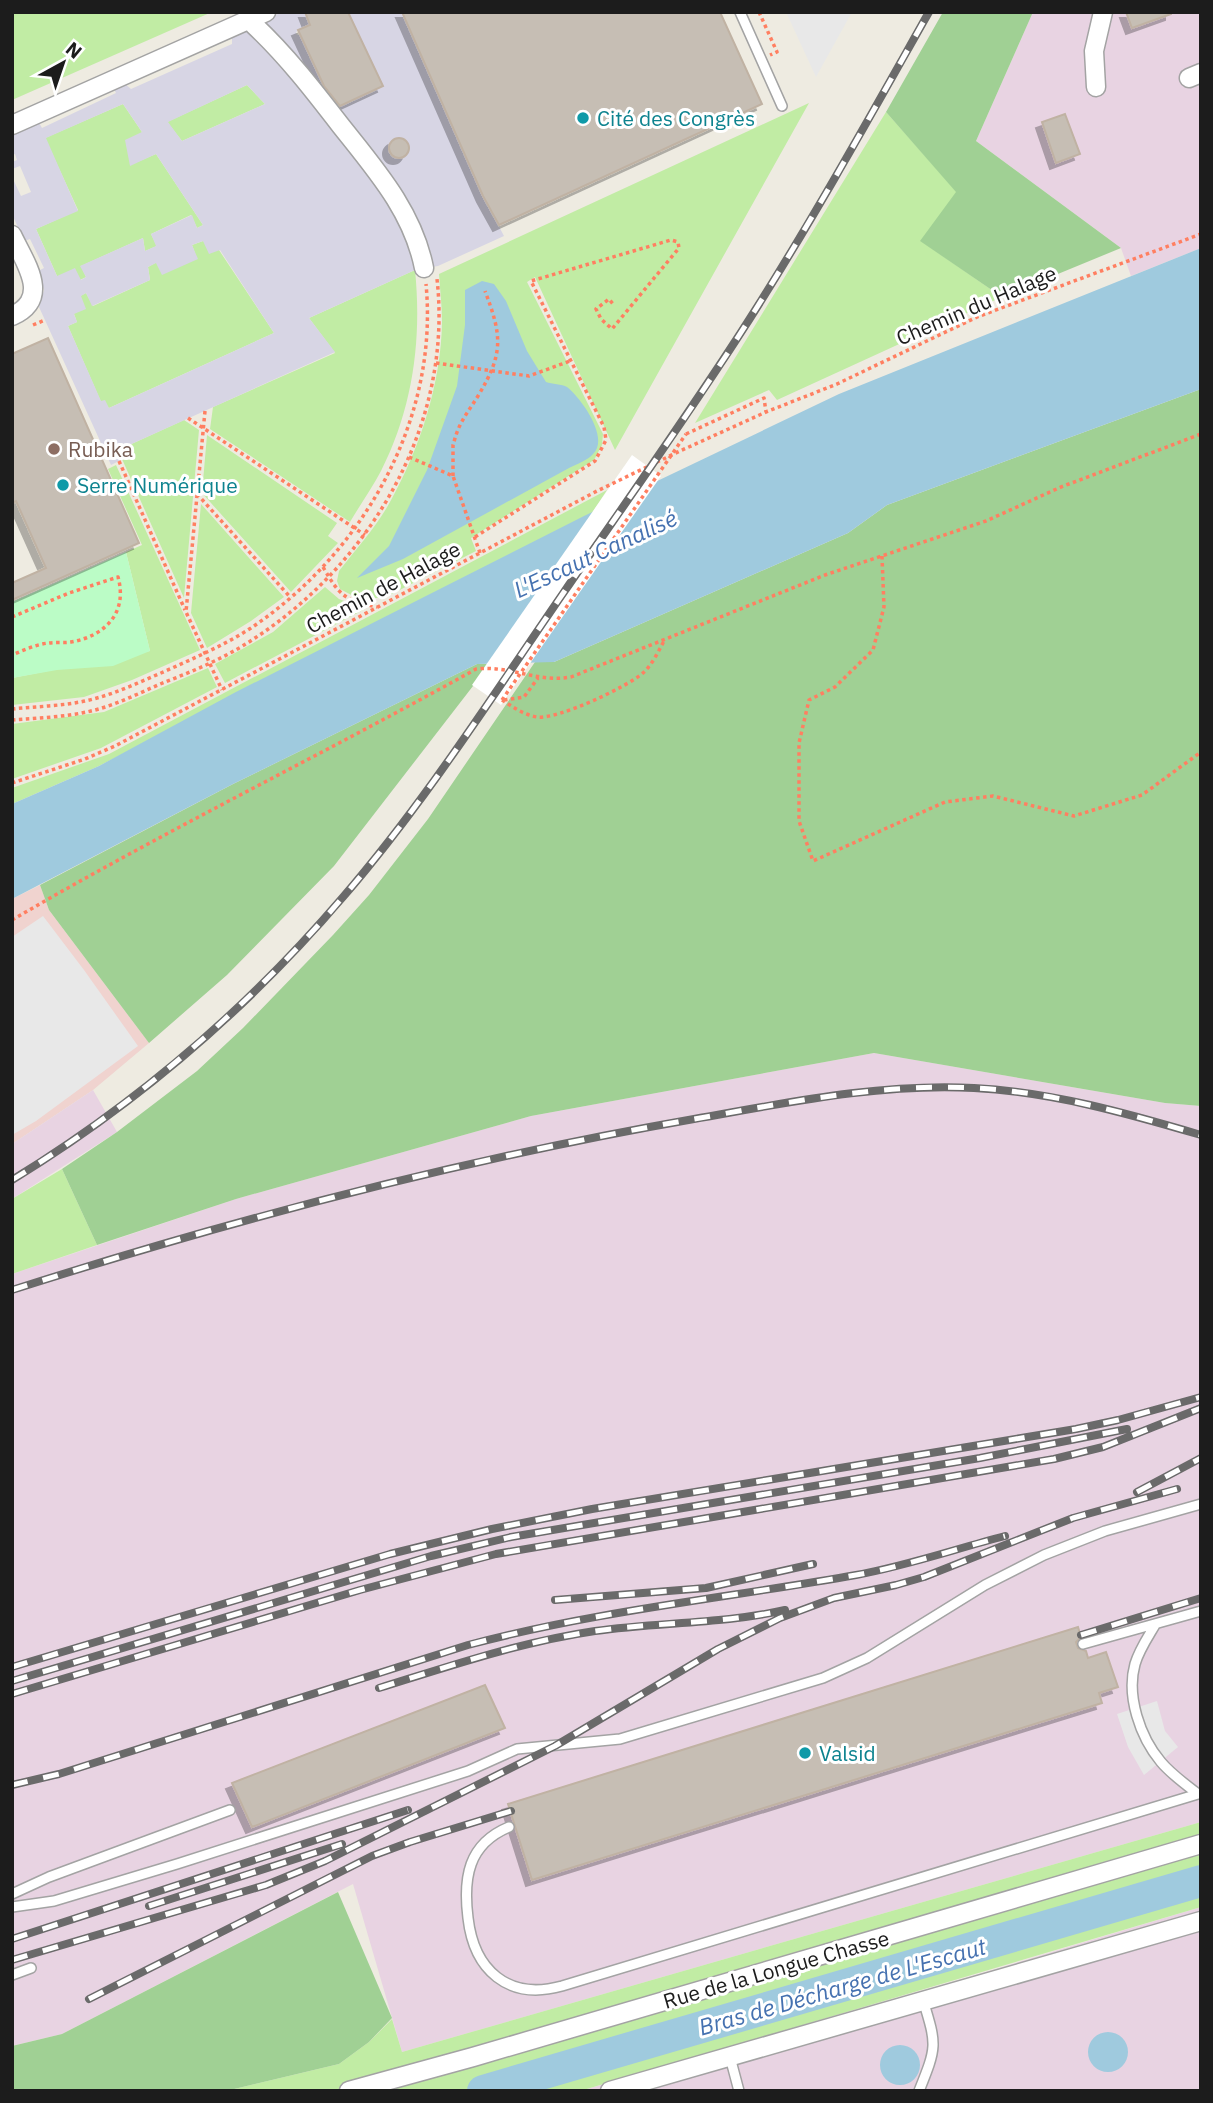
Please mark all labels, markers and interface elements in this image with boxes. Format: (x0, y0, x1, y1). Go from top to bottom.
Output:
north arrow (28, 28, 98, 98)
text: N (61, 36, 87, 64)
place label: Cité des Congrès (597, 104, 755, 132)
marker: Cité des Congrès (575, 110, 591, 126)
street label: Chemin du Halage (892, 259, 1060, 351)
place label: Rubika (68, 435, 133, 463)
marker: Rubika (46, 441, 62, 457)
place label: Serre Numérique (77, 471, 238, 499)
marker: Serre Numérique (55, 477, 71, 493)
water label: L'Escaut Canalisé (509, 502, 682, 604)
street label: Chemin de Halage (301, 534, 465, 640)
place label: Valsid (819, 1739, 876, 1767)
marker: Valsid (797, 1745, 813, 1761)
street label: Rue de la Longue Chasse (660, 1923, 892, 2015)
water label: Bras de Décharge de L'Escaut (695, 1930, 990, 2041)

